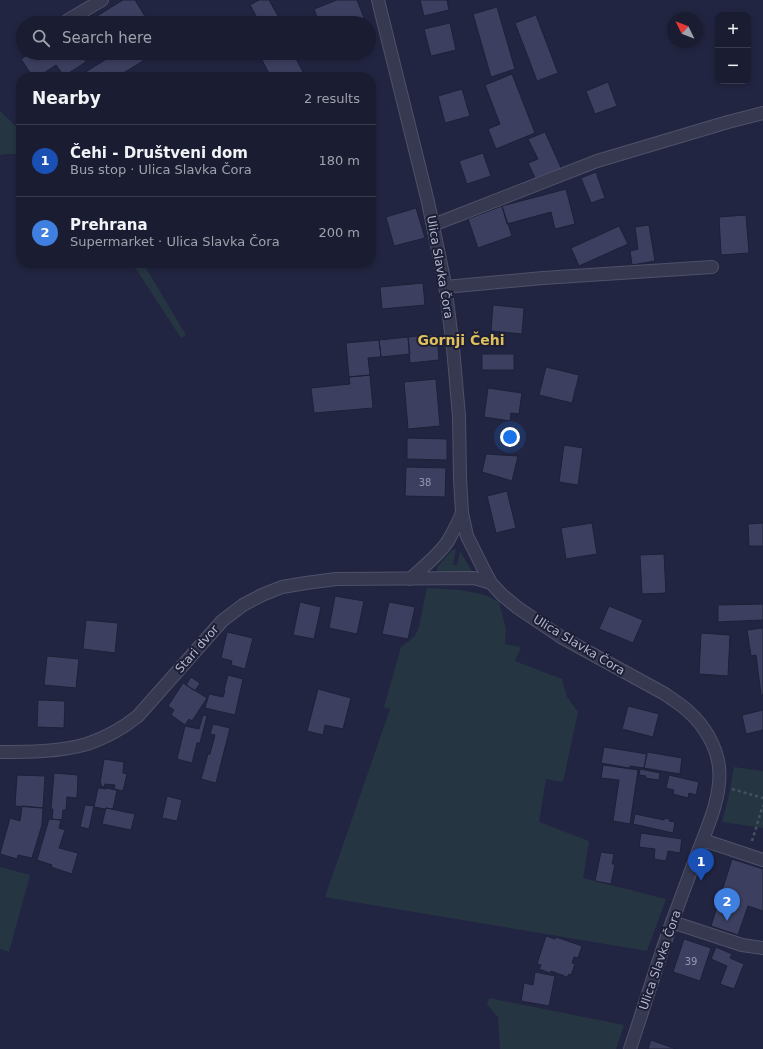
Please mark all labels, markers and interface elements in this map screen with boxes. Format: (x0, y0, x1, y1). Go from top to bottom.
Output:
north arrow (667, 12, 703, 48)
map controls (715, 12, 751, 84)
button: + (715, 12, 751, 48)
search box (16, 16, 376, 60)
icon: search (30, 27, 52, 49)
text: Search here (62, 29, 152, 47)
button: − (715, 48, 751, 84)
text: Nearby (32, 88, 101, 108)
text: 2 results (304, 91, 360, 106)
text: Čehi - Društveni dom (70, 144, 248, 162)
text: 1 (40, 153, 50, 168)
text: 180 m (318, 153, 360, 168)
text: Bus stop · Ulica Slavka Čora (70, 162, 252, 177)
street label: Ulica Slavka Čora (424, 214, 457, 320)
text: Prehrana (70, 216, 148, 234)
text: 2 (40, 225, 50, 240)
text: 200 m (318, 225, 360, 240)
text: Supermarket · Ulica Slavka Čora (70, 234, 280, 249)
district label: Gornji Čehi (418, 331, 505, 348)
your location (500, 427, 520, 447)
house number: 38 (419, 477, 431, 488)
street label: Ulica Slavka Čora (531, 611, 628, 678)
street label: Stari dvor (172, 622, 222, 676)
pin: 1 (688, 848, 714, 881)
pin: 2 (714, 888, 740, 921)
street label: Ulica Slavka Čora (635, 908, 684, 1012)
house number: 39 (685, 956, 697, 967)

